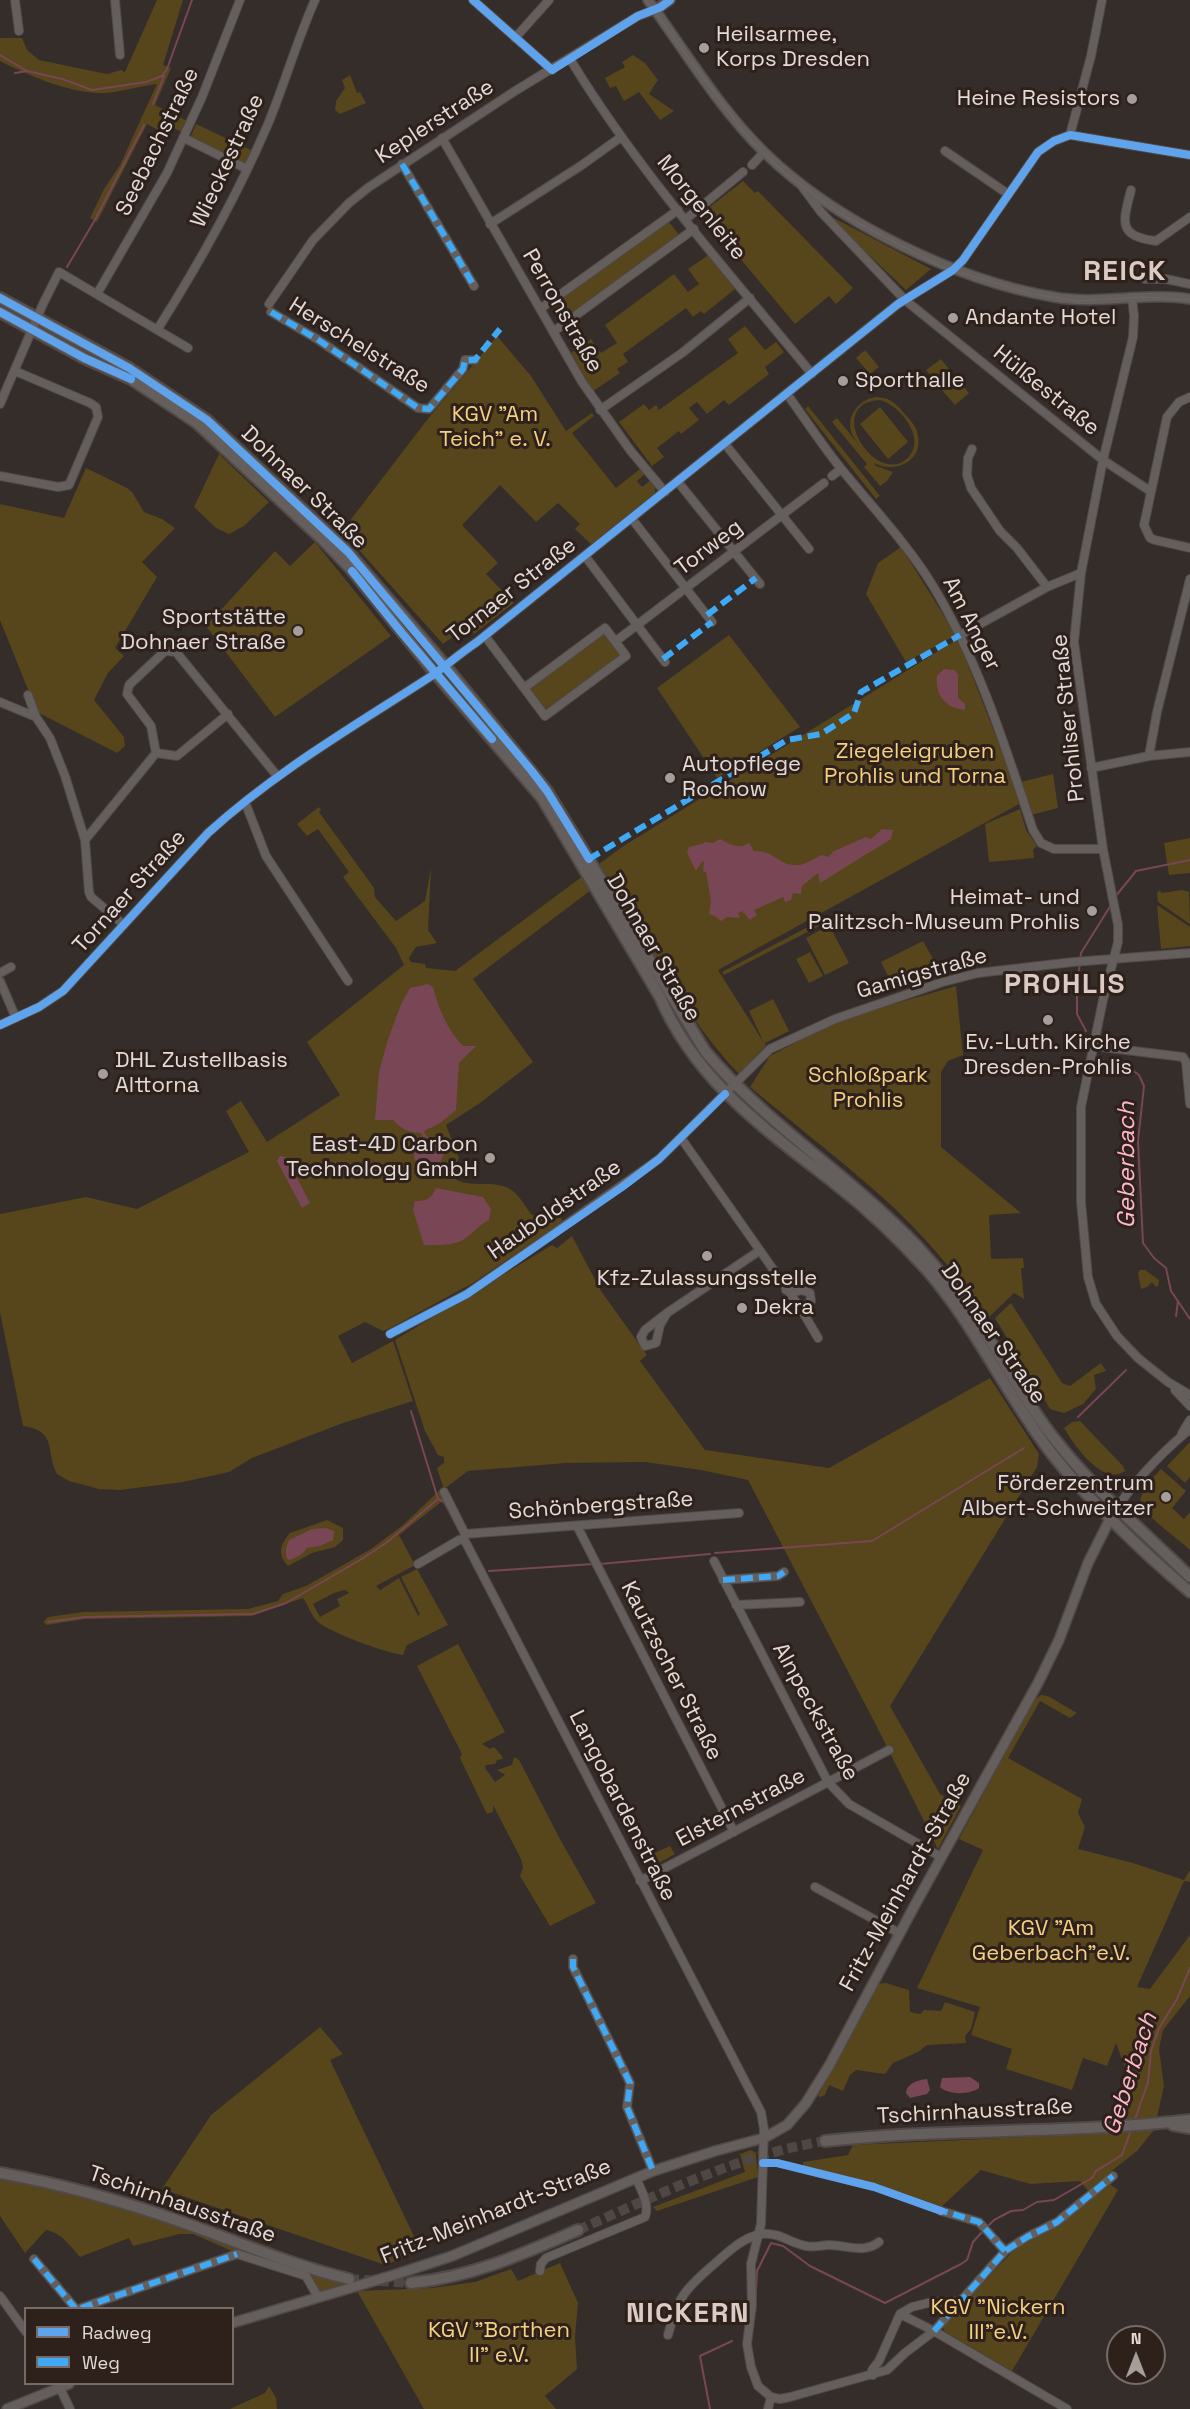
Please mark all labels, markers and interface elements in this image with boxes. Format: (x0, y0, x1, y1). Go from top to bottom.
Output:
place label: Heilsarmee, Korps Dresden (716, 22, 870, 74)
marker: Heilsarmee, Korps Dresden (697, 41, 711, 55)
street label: Seebachstraße (111, 64, 205, 220)
street label: Keplerstraße (371, 74, 499, 170)
place label: Heine Resistors (957, 86, 1120, 112)
street label: Wieckestraße (186, 90, 270, 232)
marker: Heine Resistors (1125, 92, 1139, 106)
street label: Morgenleite (651, 150, 751, 266)
street label: Perronstraße (516, 245, 608, 377)
district label: REICK (1083, 255, 1167, 289)
street label: Herschelstraße (284, 292, 434, 400)
place label: Andante Hotel (965, 305, 1116, 331)
marker: Andante Hotel (946, 311, 960, 325)
street label: Hülßestraße (988, 340, 1104, 442)
place label: Sporthalle (855, 368, 965, 394)
marker: Sporthalle (836, 374, 850, 388)
park label: KGV "Am Teich" e. V. (439, 402, 551, 454)
street label: Dohnaer Straße (235, 421, 373, 555)
street label: Torweg (670, 514, 748, 582)
street label: Tornaer Straße (442, 532, 582, 650)
street label: Am Anger (936, 573, 1006, 675)
place label: Sportstätte Dohnaer Straße (121, 605, 286, 656)
marker: Sportstätte Dohnaer Straße (291, 624, 305, 638)
street label: Prohliser Straße (1047, 633, 1091, 803)
park label: Ziegeleigruben Prohlis und Torna (824, 739, 1006, 790)
place label: Autopflege Rochow (682, 752, 801, 804)
marker: Autopflege Rochow (663, 771, 677, 785)
street label: Tornaer Straße (68, 825, 192, 959)
street label: Dohnaer Straße (600, 870, 706, 1026)
place label: Heimat- und Palitzsch-Museum Prohlis (808, 885, 1080, 936)
marker: Heimat- und Palitzsch-Museum Prohlis (1085, 904, 1099, 918)
street label: Gamigstraße (854, 943, 990, 1005)
district label: PROHLIS (1004, 968, 1126, 1002)
marker: Ev.-Luth. Kirche Dresden-Prohlis (1041, 1013, 1055, 1027)
place label: Ev.-Luth. Kirche Dresden-Prohlis (964, 1030, 1132, 1082)
place label: DHL Zustellbasis Alttorna (115, 1048, 288, 1100)
park label: Schloßpark Prohlis (808, 1063, 928, 1114)
marker: DHL Zustellbasis Alttorna (96, 1067, 110, 1081)
water label: Geberbach (1113, 1102, 1141, 1228)
place label: East-4D Carbon Technology GmbH (286, 1132, 478, 1184)
marker: East-4D Carbon Technology GmbH (483, 1151, 497, 1165)
street label: Hauboldstraße (483, 1154, 627, 1266)
marker: Kfz-Zulassungsstelle (700, 1249, 714, 1263)
street label: Dohnaer Straße (935, 1259, 1051, 1409)
place label: Kfz-Zulassungsstelle (597, 1266, 817, 1292)
place label: Dekra (754, 1295, 814, 1321)
marker: Dekra (735, 1301, 749, 1315)
place label: Förderzentrum Albert-Schweitzer (961, 1471, 1154, 1522)
street label: Schönbergstraße (508, 1486, 694, 1526)
marker: Förderzentrum Albert-Schweitzer (1159, 1490, 1173, 1504)
street label: Kautzscher Straße (615, 1577, 727, 1765)
street label: Alnpeckstraße (766, 1638, 864, 1786)
street label: Langobardenstraße (563, 1706, 681, 1906)
street label: Elsternstraße (672, 1763, 810, 1853)
street label: Fritz-Meinhardt-Straße (835, 1768, 977, 1996)
park label: KGV "Am Geberbach"e.V. (972, 1916, 1130, 1968)
water label: Geberbach (1098, 2009, 1164, 2139)
street label: Tschirnhausstraße (876, 2094, 1074, 2130)
street label: Fritz-Meinhardt-Straße (377, 2154, 615, 2270)
street label: Tschirnhausstraße (85, 2161, 279, 2249)
park label: KGV "Nickern III"e.V. (931, 2295, 1065, 2346)
district label: NICKERN (626, 2297, 750, 2331)
legend (24, 2307, 234, 2385)
park label: KGV "Borthen II" e.V. (428, 2318, 570, 2370)
text: Radweg (82, 2321, 152, 2344)
north arrow (1106, 2325, 1166, 2385)
text: N (1131, 2328, 1141, 2349)
text: Weg (82, 2351, 120, 2374)

